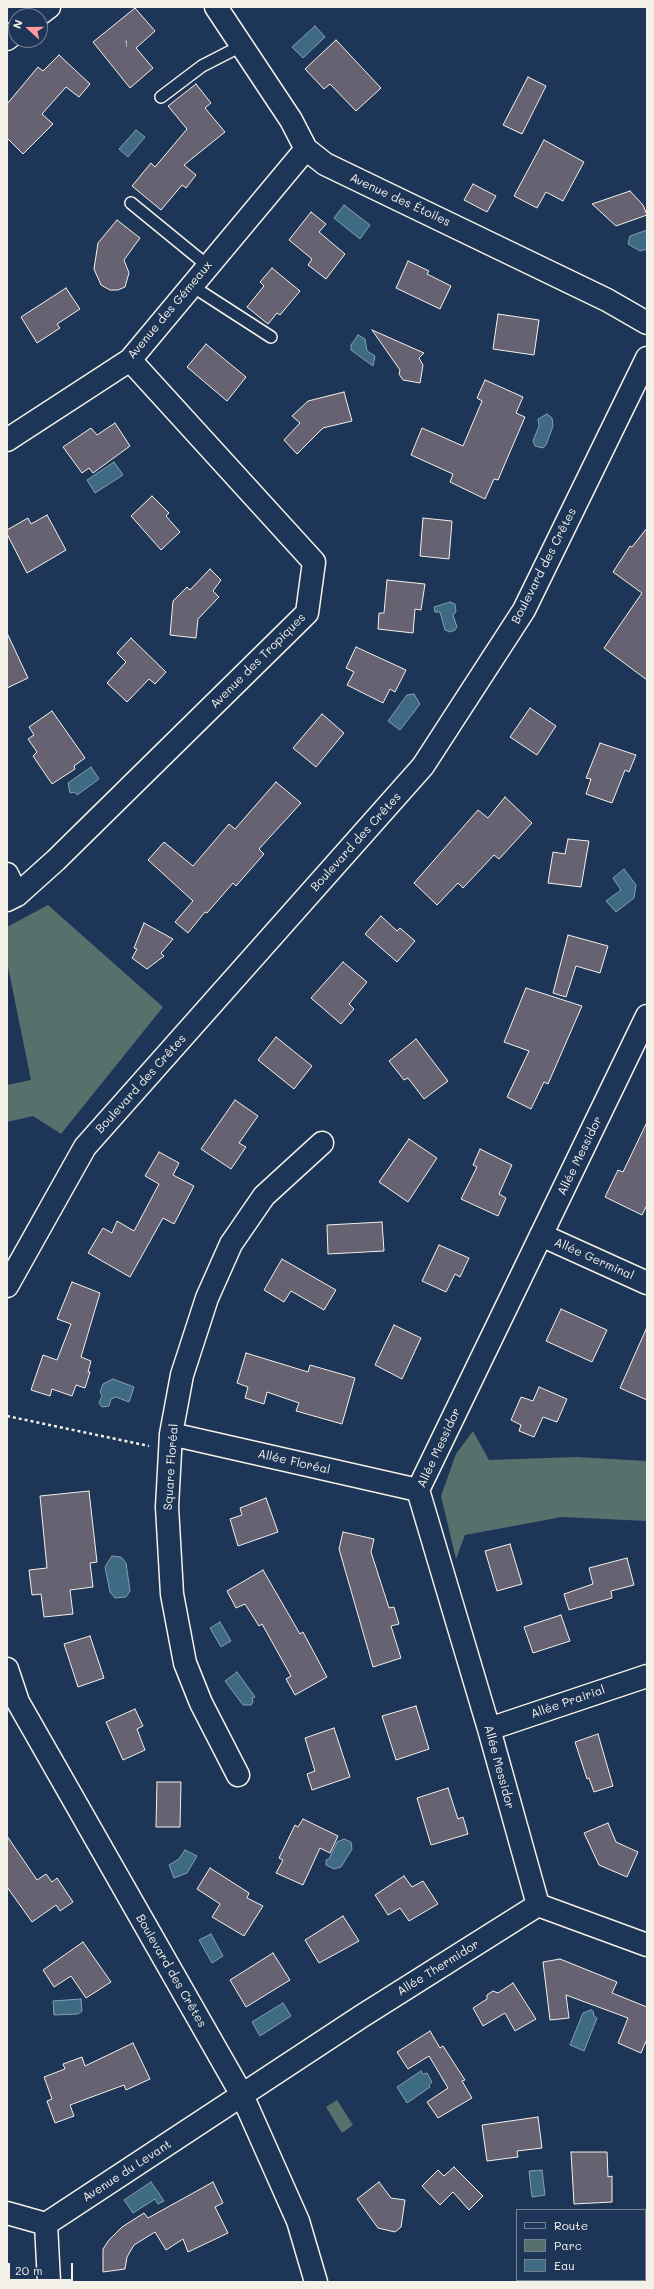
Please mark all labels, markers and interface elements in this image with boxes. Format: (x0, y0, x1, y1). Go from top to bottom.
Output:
north arrow (8, 8, 48, 48)
text: N (9, 17, 26, 30)
house number: 1 (124, 38, 128, 50)
street label: Avenue des Étoiles (347, 170, 453, 230)
street label: Avenue des Gémeaux (125, 258, 215, 362)
street label: Boulevard des Crêtes (508, 506, 580, 626)
street label: Avenue des Tropiques (207, 610, 309, 712)
street label: Boulevard des Crêtes (308, 790, 404, 894)
street label: Boulevard des Crêtes (93, 1032, 189, 1136)
street label: Allée Messidor (555, 1114, 605, 1198)
street label: Allée Germinal (552, 1235, 636, 1283)
street label: Allée Messidor (414, 1406, 464, 1490)
street label: Square Floréal (161, 1423, 181, 1511)
street label: Allée Floréal (256, 1447, 332, 1477)
street label: Allée Prairial (529, 1683, 607, 1721)
street label: Allée Messidor (481, 1724, 517, 1810)
street label: Boulevard des Crêtes (133, 1912, 209, 2030)
street label: Allée Thermidor (394, 1937, 482, 1999)
street label: Avenue du Levant (80, 2137, 174, 2205)
legend (516, 2209, 646, 2281)
text: Route (554, 2217, 588, 2233)
text: Parc (554, 2237, 582, 2253)
scale bar (10, 2255, 75, 2281)
text: Eau (554, 2257, 575, 2273)
text: 20 m (15, 2262, 43, 2278)

